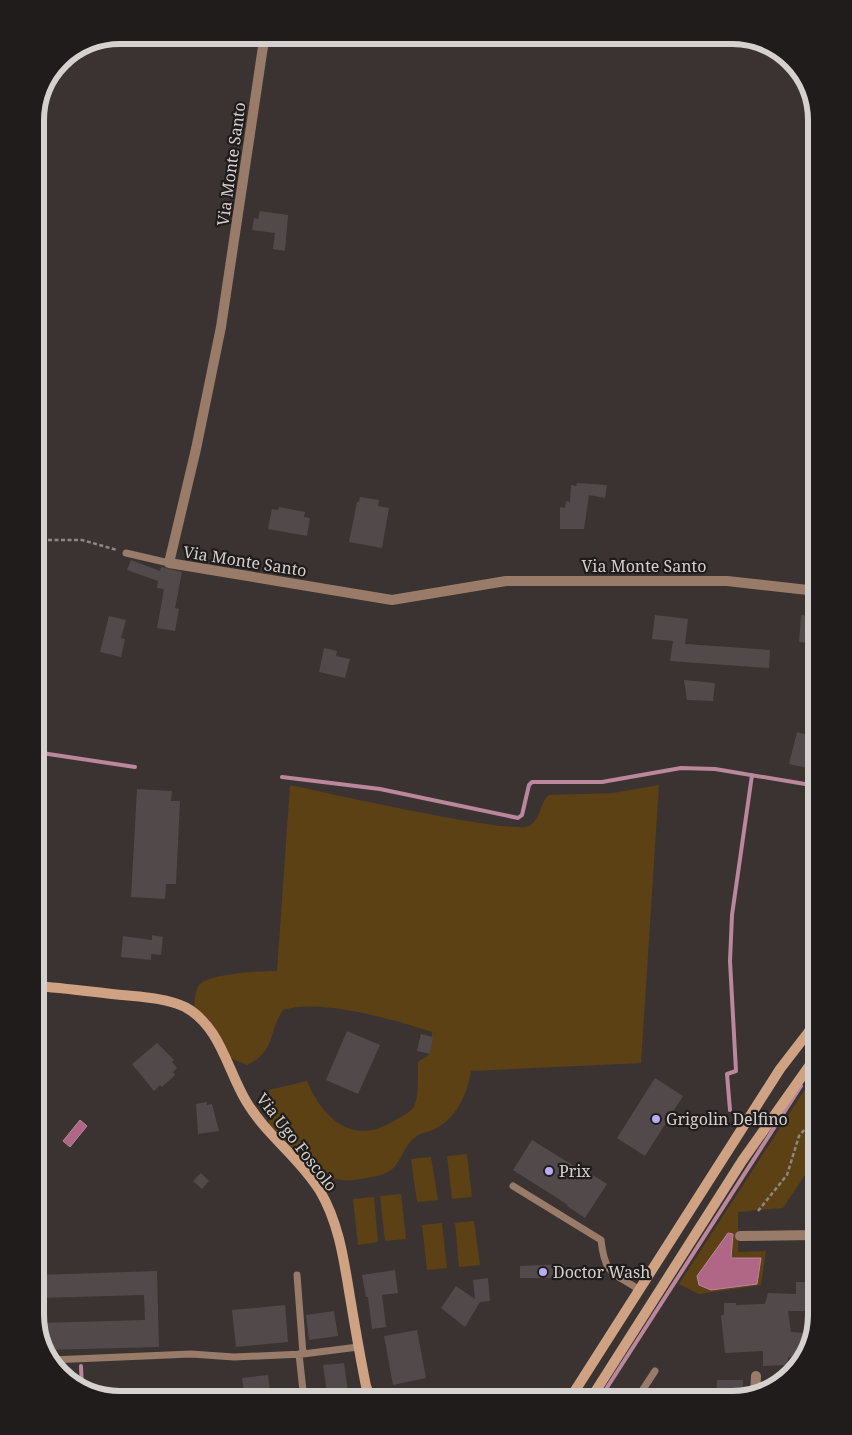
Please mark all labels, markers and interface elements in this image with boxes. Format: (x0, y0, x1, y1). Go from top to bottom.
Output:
street label: Via Monte Santo (211, 101, 251, 227)
street label: Via Monte Santo (182, 540, 308, 582)
street label: Via Monte Santo (582, 555, 706, 577)
street label: Via Ugo Foscolo (252, 1088, 342, 1196)
place label: Grigolin Delfino (666, 1108, 788, 1130)
marker: Grigolin Delfino (650, 1113, 662, 1125)
place label: Prix (559, 1160, 591, 1182)
marker: Prix (543, 1165, 555, 1177)
place label: Doctor Wash (553, 1261, 650, 1283)
marker: Doctor Wash (537, 1266, 549, 1278)

